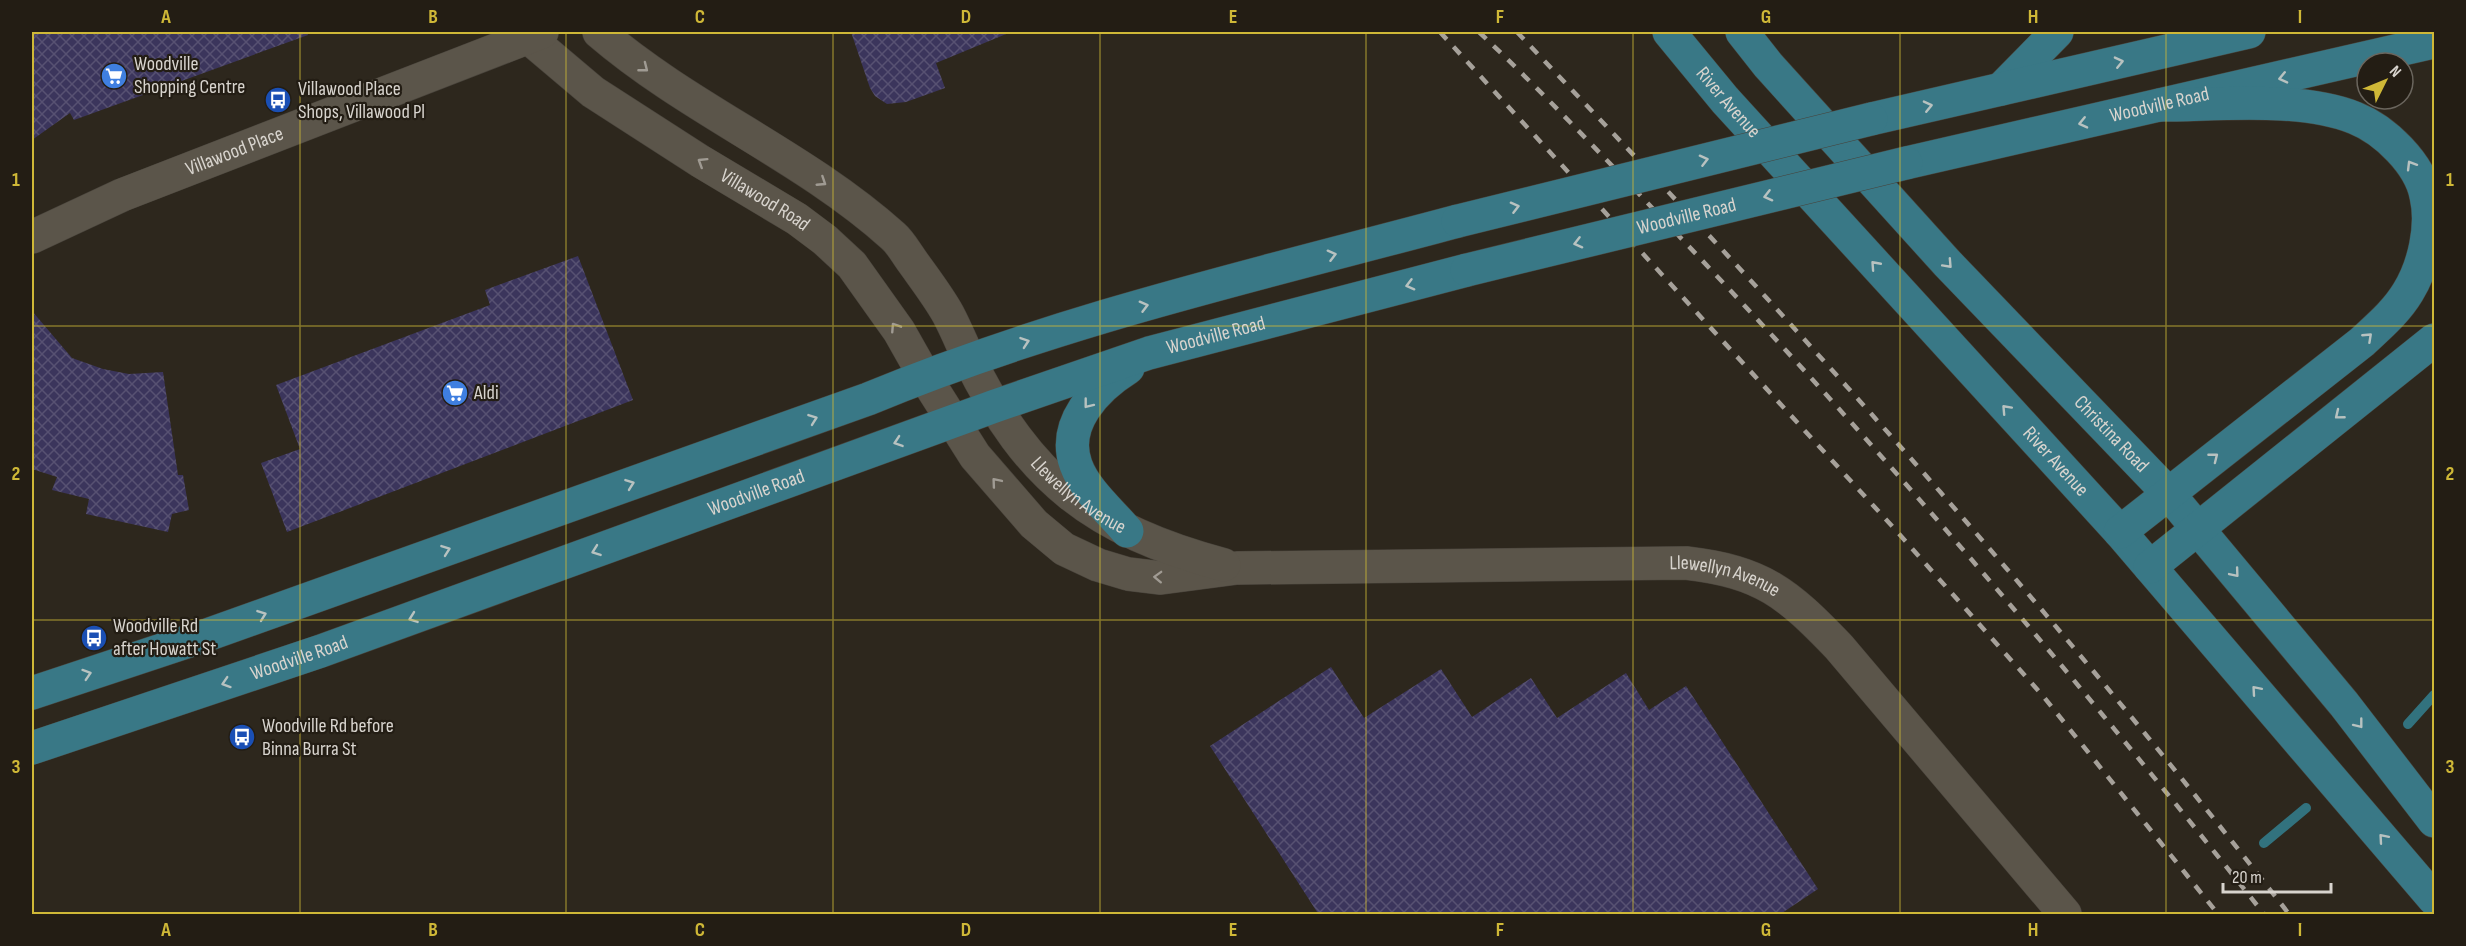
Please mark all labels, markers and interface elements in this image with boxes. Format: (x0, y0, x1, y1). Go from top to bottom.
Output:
text: A (160, 5, 171, 29)
text: B (428, 5, 438, 29)
text: C (695, 5, 705, 29)
text: D (961, 5, 971, 29)
text: E (1229, 5, 1237, 29)
text: F (1496, 5, 1504, 29)
text: G (1761, 5, 1771, 29)
text: H (2028, 5, 2038, 29)
text: I (2298, 5, 2302, 29)
north arrow (2355, 51, 2415, 111)
place label: Woodville Shopping Centre (134, 52, 245, 99)
one-way arrow (2114, 56, 2124, 69)
supermarket icon: Woodville Shopping Centre (99, 61, 129, 91)
one-way arrow (637, 61, 648, 72)
street label: River Avenue (1691, 62, 1766, 143)
text: N (2385, 62, 2405, 81)
one-way arrow (2278, 70, 2288, 83)
place label: Villawood Place Shops, Villawood Pl (298, 77, 425, 124)
street label: Woodville Road (2107, 82, 2211, 128)
bus stop icon: Villawood Place Shops, Villawood Pl (263, 85, 293, 115)
one-way arrow (1923, 100, 1933, 113)
one-way arrow (2078, 116, 2088, 129)
street label: Villawood Place (182, 122, 287, 181)
one-way arrow (1699, 155, 1709, 168)
one-way arrow (698, 158, 708, 170)
one-way arrow (2406, 161, 2418, 171)
street label: Villawood Road (716, 164, 815, 236)
text: 1 (12, 168, 20, 192)
text: 1 (2446, 168, 2454, 192)
one-way arrow (816, 174, 826, 186)
one-way arrow (1763, 189, 1773, 202)
street label: Woodville Road (1635, 193, 1739, 240)
one-way arrow (1510, 202, 1520, 215)
one-way arrow (1573, 235, 1583, 248)
one-way arrow (1326, 250, 1337, 262)
one-way arrow (1941, 257, 1952, 267)
one-way arrow (1871, 262, 1882, 272)
one-way arrow (1405, 277, 1415, 290)
one-way arrow (1139, 300, 1149, 313)
street label: Woodville Road (1164, 311, 1268, 360)
one-way arrow (892, 322, 903, 333)
one-way arrow (2361, 333, 2371, 344)
one-way arrow (1019, 336, 1030, 349)
supermarket icon: Aldi (440, 378, 470, 408)
place label: Aldi (473, 381, 499, 405)
street label: Christina Road (2069, 390, 2154, 477)
one-way arrow (1085, 397, 1096, 408)
one-way arrow (2002, 406, 2013, 416)
one-way arrow (2335, 408, 2346, 419)
one-way arrow (807, 413, 818, 426)
street label: River Avenue (2018, 422, 2094, 502)
one-way arrow (893, 435, 904, 447)
street label: Llewellyn Avenue (1025, 452, 1130, 539)
one-way arrow (2207, 453, 2218, 464)
text: 2 (12, 462, 20, 486)
text: 2 (2446, 462, 2454, 486)
street label: Woodville Road (705, 464, 808, 521)
one-way arrow (992, 478, 1003, 489)
one-way arrow (624, 479, 634, 492)
one-way arrow (440, 544, 451, 557)
one-way arrow (591, 544, 602, 557)
street label: Llewellyn Avenue (1669, 551, 1785, 602)
one-way arrow (2228, 566, 2239, 577)
one-way arrow (1154, 571, 1163, 583)
one-way arrow (256, 610, 267, 623)
one-way arrow (408, 610, 419, 623)
place label: Woodville Rd after Howatt St (113, 614, 216, 661)
bus stop icon: Woodville Rd after Howatt St (79, 623, 109, 653)
street label: Woodville Road (248, 630, 351, 686)
one-way arrow (81, 669, 92, 682)
one-way arrow (221, 675, 232, 688)
one-way arrow (2252, 686, 2263, 697)
place label: Woodville Rd before Binna Burra St (262, 714, 394, 761)
one-way arrow (2352, 717, 2363, 728)
bus stop icon: Woodville Rd before Binna Burra St (227, 722, 257, 752)
text: 3 (12, 755, 21, 779)
text: 3 (2446, 755, 2455, 779)
one-way arrow (2379, 834, 2390, 845)
scale bar (2223, 856, 2331, 894)
text: 20 m (2232, 867, 2262, 888)
text: A (160, 918, 171, 942)
text: B (428, 918, 438, 942)
text: C (695, 918, 705, 942)
text: D (961, 918, 971, 942)
text: E (1229, 918, 1237, 942)
text: F (1496, 918, 1504, 942)
text: G (1761, 918, 1771, 942)
text: H (2028, 918, 2038, 942)
text: I (2298, 918, 2302, 942)

